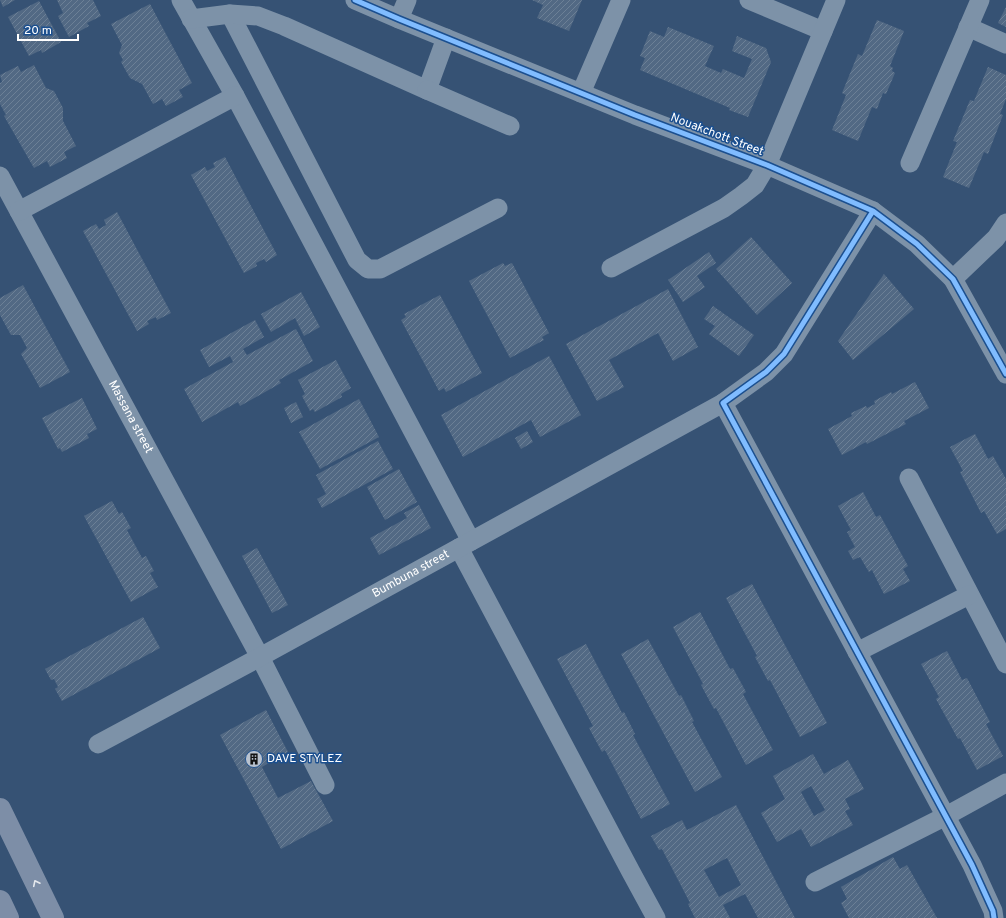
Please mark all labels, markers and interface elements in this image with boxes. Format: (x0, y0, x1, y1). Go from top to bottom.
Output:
scale bar (18, 16, 78, 42)
text: 20 m (24, 23, 52, 39)
street label: Nouakchott Street (668, 110, 766, 160)
street label: Massana street (104, 378, 157, 456)
street label: Bumbuna street (369, 547, 452, 602)
building icon: DAVE STYLEZ (244, 749, 264, 769)
place label: DAVE STYLEZ (267, 751, 342, 767)
one-way arrow (33, 880, 41, 887)

